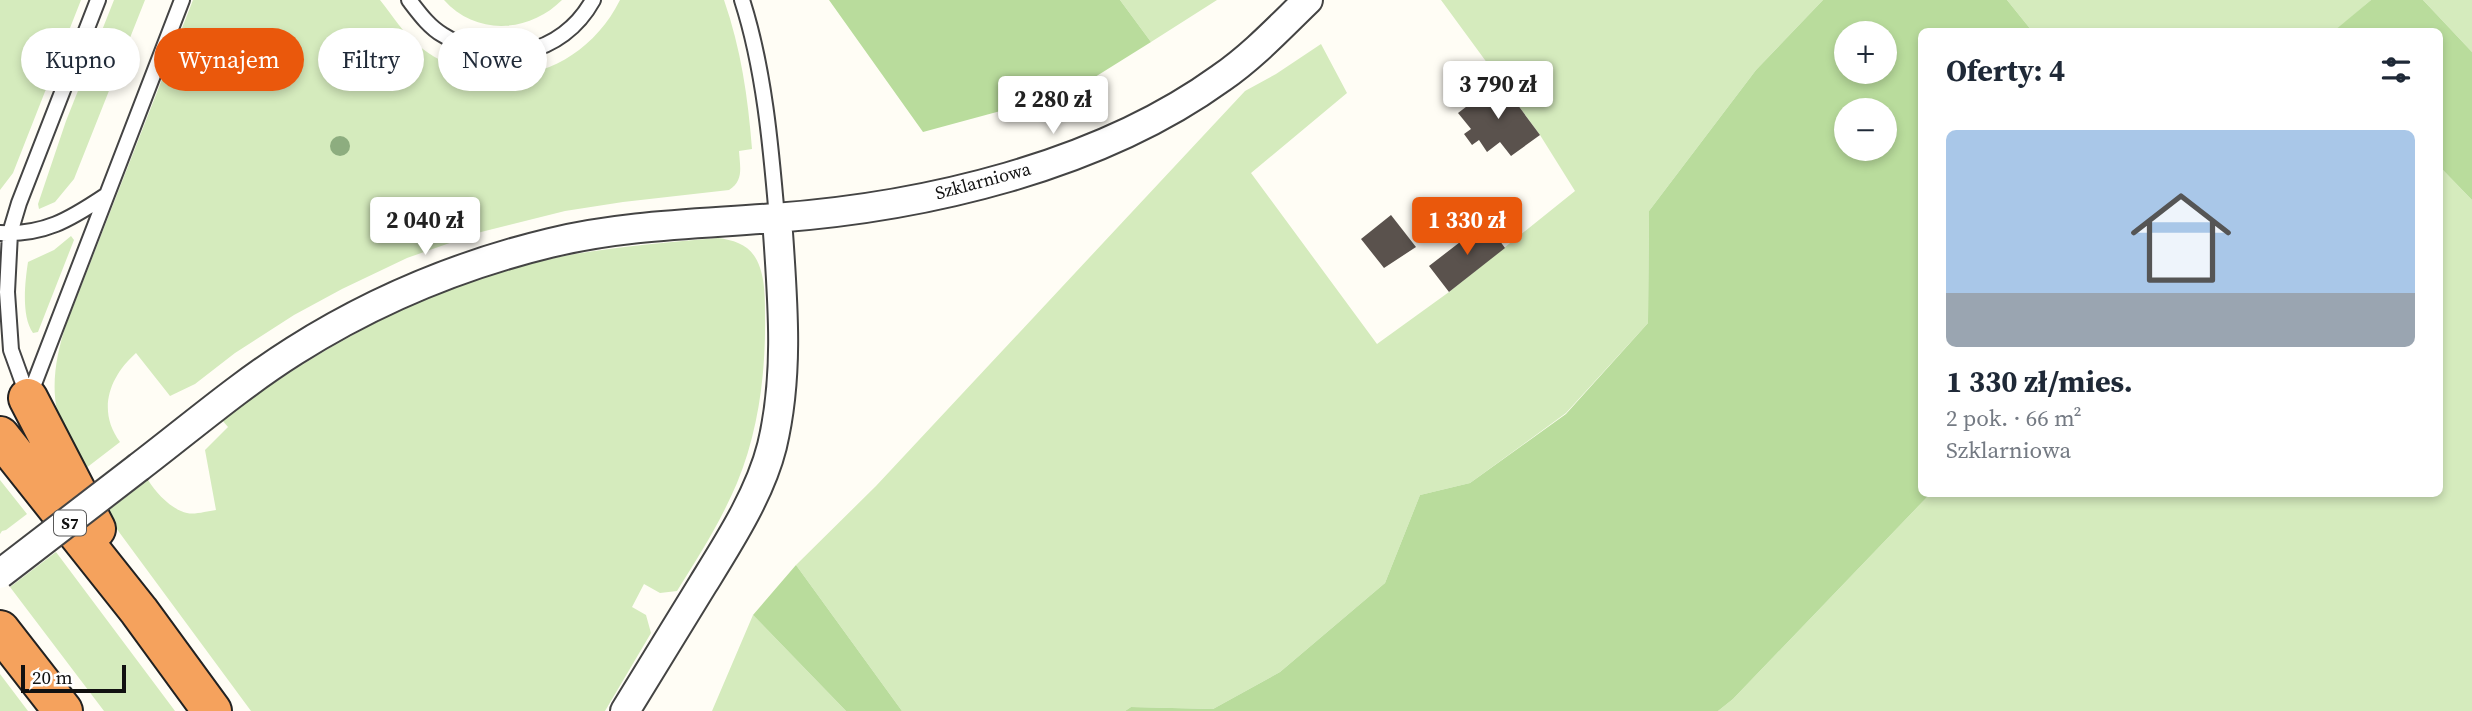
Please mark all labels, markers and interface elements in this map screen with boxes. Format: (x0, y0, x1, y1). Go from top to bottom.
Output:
map controls (1834, 21, 1897, 161)
button: + (1834, 21, 1897, 84)
chip: Kupno (21, 28, 140, 91)
chip: Wynajem (154, 28, 304, 91)
chip: Filtry (318, 28, 424, 91)
chip: Nowe (438, 28, 547, 91)
text: Oferty: 4 (1946, 50, 2065, 91)
icon: filters (2377, 51, 2415, 89)
pin: 3 790 zł (1426, 61, 1570, 121)
text: 3 790 zł (1459, 68, 1537, 100)
pin: 2 280 zł (981, 76, 1125, 136)
text: 2 280 zł (1014, 83, 1092, 115)
button: − (1834, 98, 1897, 161)
street label: Szklarniowa (932, 156, 1034, 205)
icon: home (2118, 175, 2244, 301)
pin: 2 040 zł (353, 198, 497, 257)
pin: 1 330 zł (1395, 198, 1539, 257)
text: 2 040 zł (386, 204, 464, 236)
text: 1 330 zł (1428, 204, 1506, 236)
text: 1 330 zł/mies. (1946, 361, 2133, 402)
text: 2 pok. · 66 m² (1946, 402, 2082, 434)
text: Szklarniowa (1946, 434, 2071, 466)
road number: S7 (54, 510, 86, 536)
scale bar (21, 662, 126, 694)
text: 20 m (32, 664, 73, 690)

